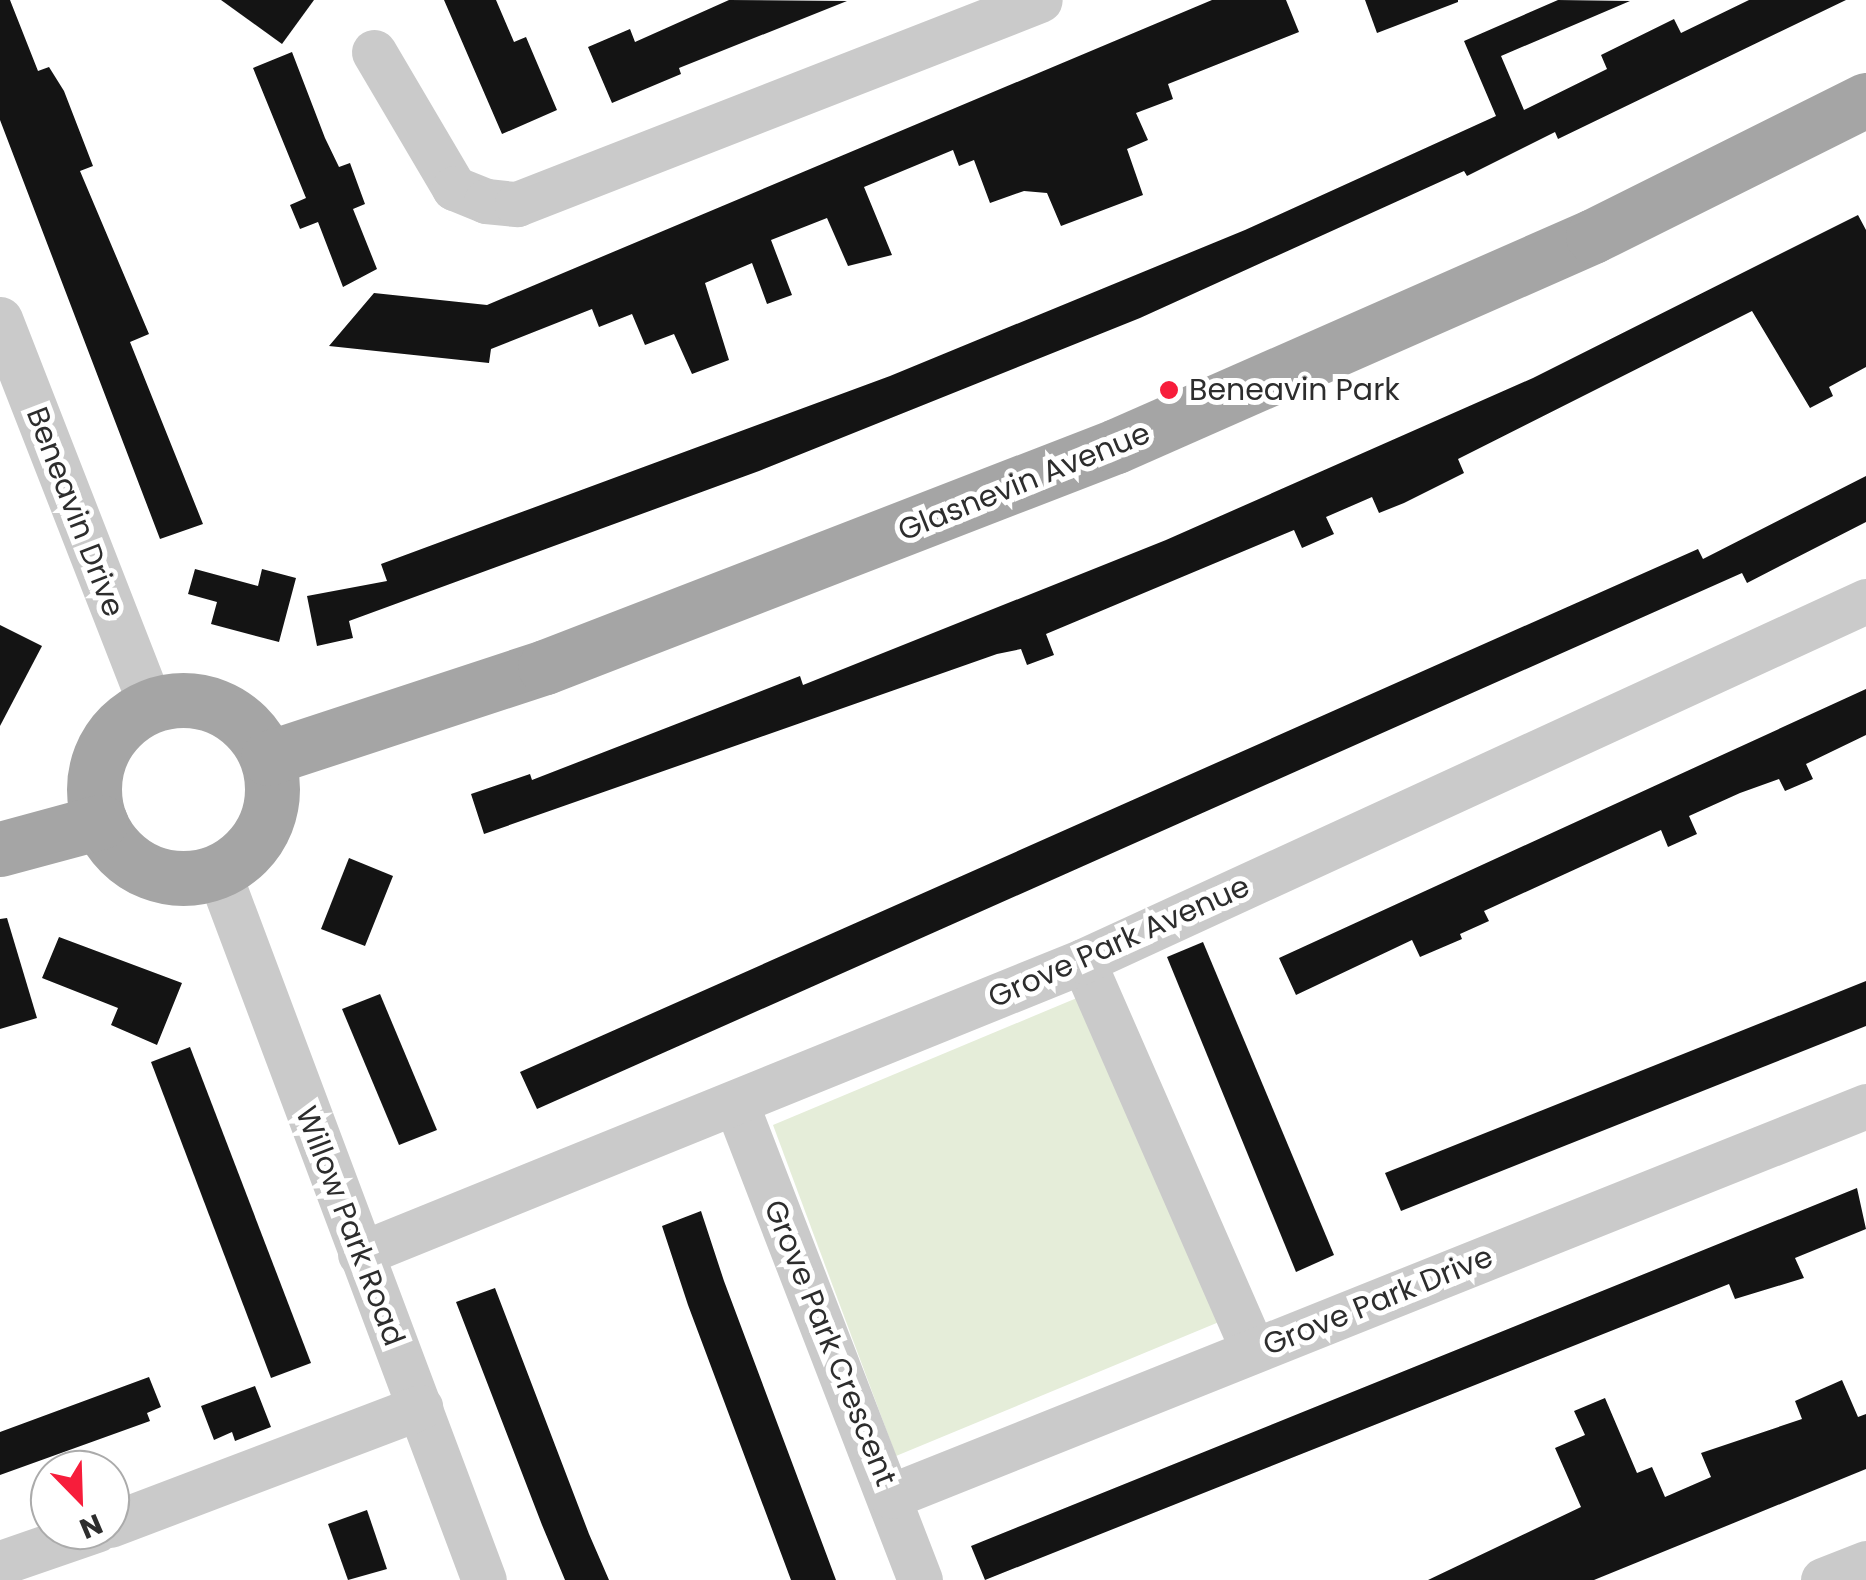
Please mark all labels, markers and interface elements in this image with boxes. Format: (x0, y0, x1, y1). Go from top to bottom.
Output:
place label: Beneavin Park (1189, 372, 1400, 408)
marker: Beneavin Park (1158, 379, 1180, 401)
street label: Beneavin Drive (18, 402, 132, 622)
street label: Glasnevin Avenue (893, 415, 1155, 549)
street label: Grove Park Avenue (983, 868, 1255, 1016)
street label: Willow Park Road (288, 1101, 412, 1351)
street label: Grove Park Crescent (756, 1195, 904, 1491)
street label: Grove Park Drive (1258, 1238, 1498, 1364)
north arrow (30, 1450, 130, 1550)
text: N (74, 1504, 108, 1548)

